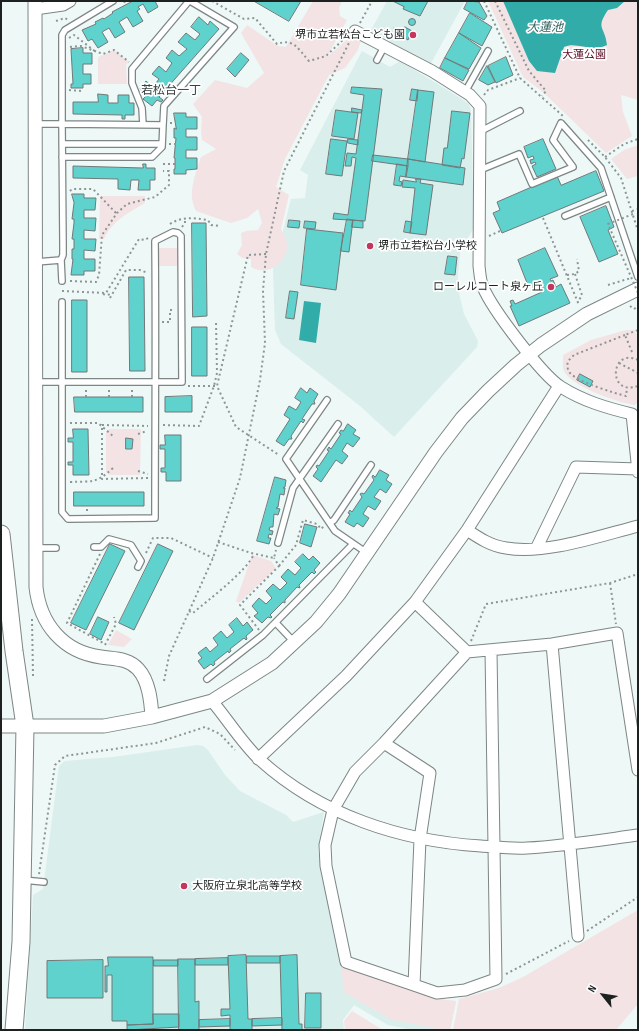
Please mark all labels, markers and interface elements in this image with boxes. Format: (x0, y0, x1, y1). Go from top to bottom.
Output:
water label: 大蓮池 (527, 21, 563, 35)
place label: 堺市立若松台こども園 (295, 28, 405, 42)
marker: 堺市立若松台こども園 (408, 30, 418, 40)
park label: 大蓮公園 (562, 48, 606, 62)
district label: 若松台一丁 (141, 84, 201, 98)
place label: 堺市立若松台小学校 (378, 239, 477, 253)
marker: 堺市立若松台小学校 (365, 241, 375, 251)
place label: ローレルコート泉ヶ丘 (433, 280, 543, 294)
marker: ローレルコート泉ヶ丘 (546, 282, 556, 292)
place label: 大阪府立泉北高等学校 (192, 879, 302, 893)
marker: 大阪府立泉北高等学校 (179, 881, 189, 891)
north arrow (583, 975, 623, 1015)
text: N (585, 983, 599, 995)

